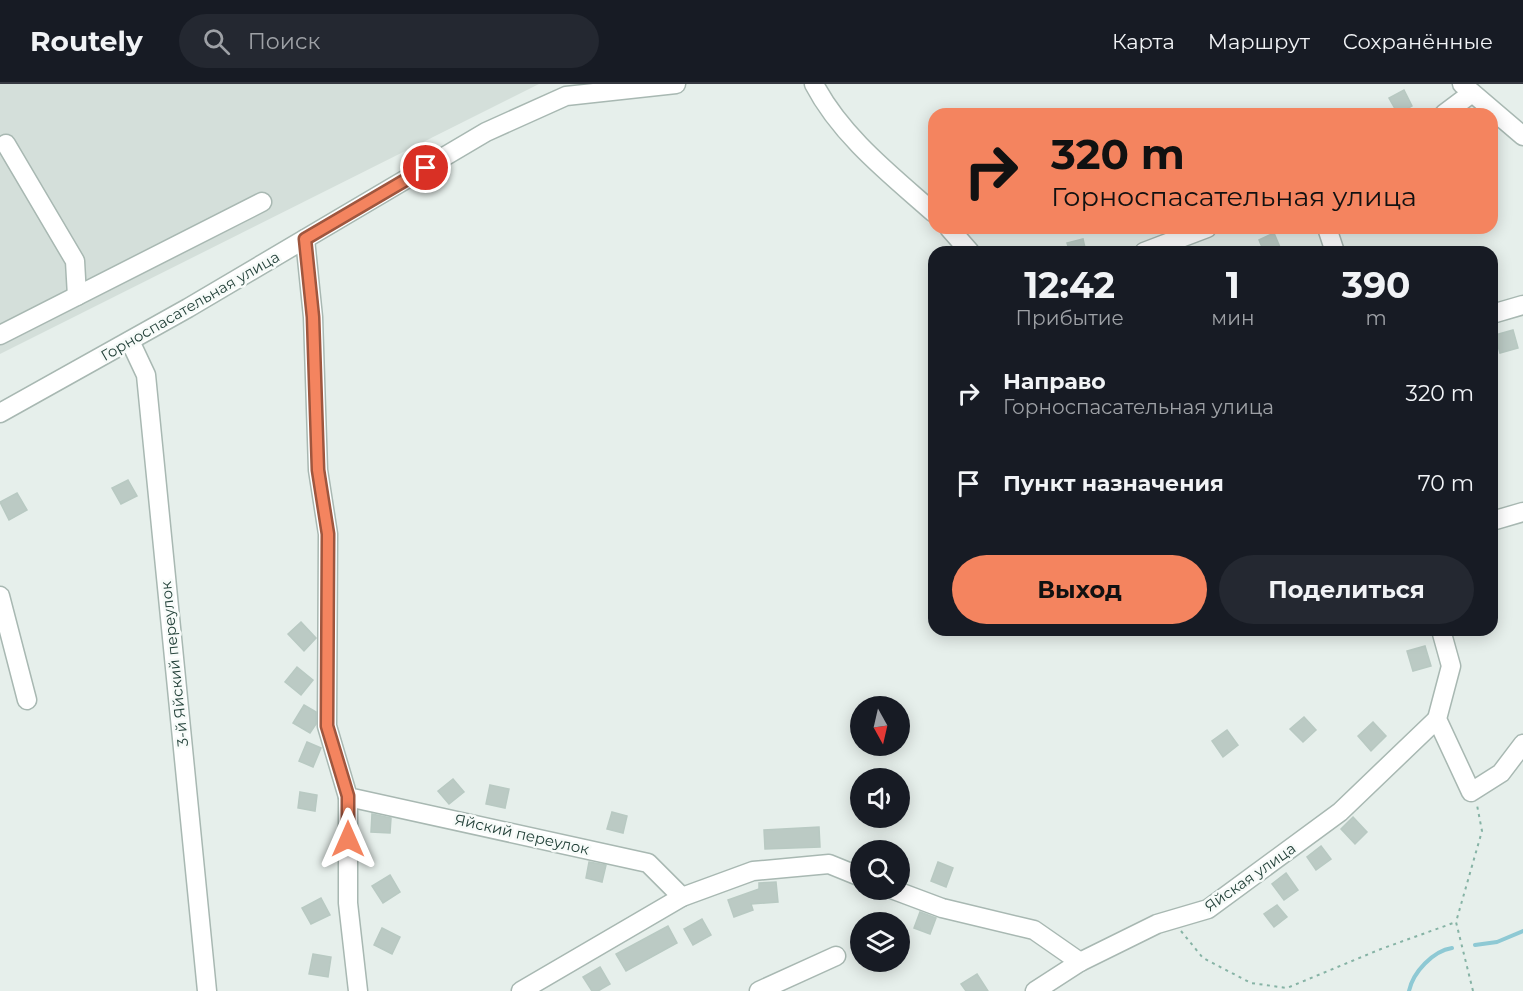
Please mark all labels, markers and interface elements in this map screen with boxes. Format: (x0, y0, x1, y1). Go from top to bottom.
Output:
search box (179, 14, 599, 68)
text: Routely (30, 24, 143, 58)
icon: search (200, 25, 233, 58)
text: Поиск (248, 28, 320, 55)
text: Карта (1112, 29, 1175, 54)
text: Маршрут (1208, 29, 1310, 54)
text: Сохранённые (1343, 29, 1493, 54)
text: 320 m (1051, 128, 1185, 180)
icon: right (952, 132, 1030, 210)
pin (400, 142, 451, 193)
icon: arrive (409, 151, 442, 184)
text: Горноспасательная улица (1051, 180, 1417, 213)
street label: Горноспасательная улица (97, 247, 283, 365)
text: 12:42 (1024, 263, 1115, 307)
text: 1 (1226, 263, 1240, 307)
text: 390 (1342, 263, 1411, 307)
text: Прибытие (1015, 306, 1124, 330)
text: мин (1211, 306, 1254, 330)
text: m (1366, 306, 1387, 330)
text: Направо (1003, 368, 1106, 395)
icon: right (952, 377, 985, 410)
text: 320 m (1406, 380, 1474, 407)
text: Горноспасательная улица (1003, 395, 1274, 419)
icon: arrive (952, 467, 985, 500)
text: Пункт назначения (1003, 470, 1224, 497)
text: 70 m (1418, 470, 1474, 497)
button: Выход (952, 555, 1207, 624)
button: Поделиться (1219, 555, 1474, 624)
street label: 3-й Яйский переулок (156, 580, 192, 748)
north arrow (850, 696, 910, 756)
map controls (850, 696, 910, 972)
button: sound (850, 768, 910, 828)
position arrow (316, 807, 380, 871)
street label: Яйский переулок (453, 809, 591, 859)
street label: Яйская улица (1201, 839, 1299, 915)
button: search (850, 840, 910, 900)
button: layers (850, 912, 910, 972)

